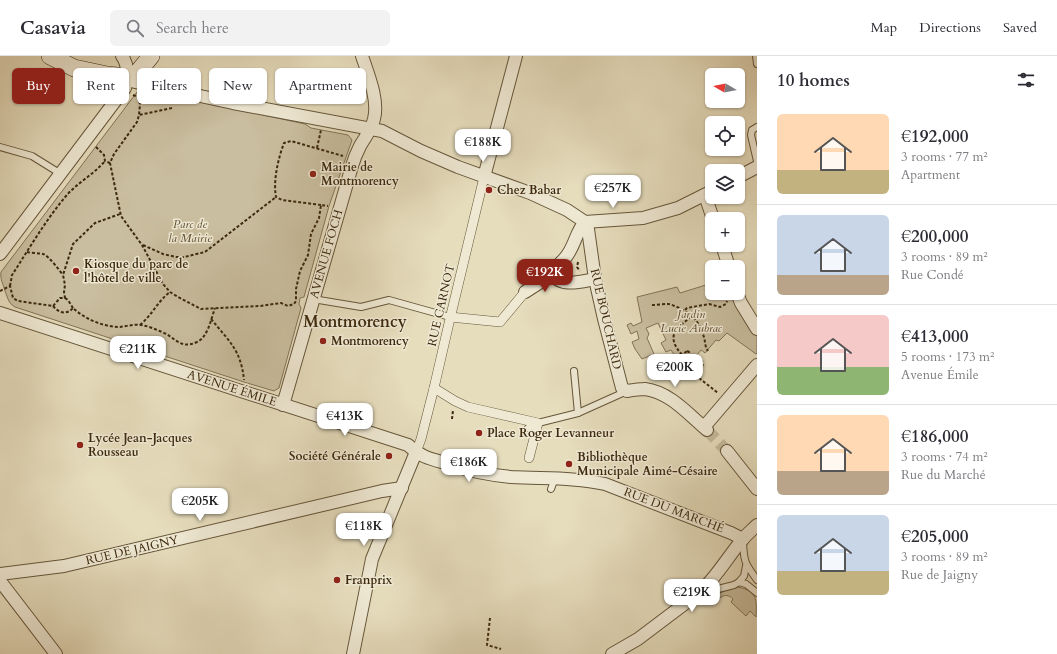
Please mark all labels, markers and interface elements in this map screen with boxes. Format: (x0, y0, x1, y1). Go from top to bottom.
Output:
search box (110, 10, 390, 46)
text: Casavia (20, 15, 86, 41)
icon: search (124, 17, 146, 39)
text: Search here (156, 18, 229, 38)
text: Map (871, 18, 897, 37)
text: Directions (919, 18, 981, 37)
text: Saved (1003, 18, 1037, 37)
chip: Buy (12, 68, 65, 104)
chip: Rent (73, 68, 129, 104)
chip: Filters (137, 68, 201, 104)
chip: New (209, 68, 267, 104)
chip: Apartment (275, 68, 366, 104)
north arrow (705, 68, 745, 108)
map controls (705, 68, 745, 300)
text: 10 homes (777, 69, 850, 92)
icon: filters (1015, 69, 1037, 91)
button: locate (705, 116, 745, 156)
text: €192,000 (901, 125, 968, 148)
pin: €188K (455, 129, 511, 163)
icon: home (809, 130, 857, 178)
text: €188K (464, 133, 502, 151)
text: 3 rooms · 77 m² (901, 148, 988, 166)
place label: Mairie de Montmorency (321, 159, 399, 189)
button: layers (705, 164, 745, 204)
text: Apartment (901, 166, 960, 184)
marker: Mairie de Montmorency (308, 169, 318, 179)
pin: €257K (585, 175, 641, 209)
text: €257K (594, 179, 632, 197)
place label: Chez Babar (497, 182, 561, 198)
marker: Chez Babar (484, 185, 494, 195)
street label: AVENUE FOCH (306, 208, 346, 300)
button: + (705, 212, 745, 252)
park label: Parc de la Mairie (168, 216, 212, 246)
text: €200,000 (901, 225, 968, 248)
icon: home (809, 231, 857, 279)
text: 3 rooms · 89 m² (901, 248, 988, 266)
place label: Kiosque du parc de l'hôtel de ville (84, 256, 188, 286)
pin: €192K (517, 259, 573, 293)
button: − (705, 260, 745, 300)
street label: RUE CARNOT (424, 262, 458, 348)
text: €192K (526, 263, 564, 281)
marker: Kiosque du parc de l'hôtel de ville (71, 266, 81, 276)
text: Rue Condé (901, 266, 964, 284)
street label: RUE BOUCHARD (587, 267, 625, 371)
park label: Jardin Lucie Aubrac (660, 306, 722, 336)
district label: Montmorency (303, 311, 407, 333)
text: €413,000 (901, 325, 968, 348)
icon: home (809, 331, 857, 379)
place label: Montmorency (331, 333, 409, 349)
pin: €211K (110, 336, 166, 370)
marker: Montmorency (318, 336, 328, 346)
text: €211K (119, 340, 157, 358)
text: 5 rooms · 173 m² (901, 348, 994, 366)
pin: €200K (647, 354, 703, 388)
text: €200K (656, 358, 694, 376)
street label: AVENUE ÉMILE (185, 365, 279, 410)
text: Avenue Émile (901, 366, 979, 384)
pin: €413K (317, 403, 373, 437)
text: €413K (326, 407, 364, 425)
place label: Place Roger Levanneur (487, 425, 614, 441)
text: €186,000 (901, 425, 968, 448)
marker: Place Roger Levanneur (474, 428, 484, 438)
place label: Lycée Jean-Jacques Rousseau (88, 430, 192, 460)
icon: home (809, 431, 857, 479)
marker: Lycée Jean-Jacques Rousseau (75, 440, 85, 450)
place label: Société Générale (289, 448, 381, 464)
text: 3 rooms · 74 m² (901, 448, 988, 466)
pin: €186K (441, 449, 497, 483)
place label: Bibliothèque Municipale Aimé-Césaire (577, 449, 718, 479)
marker: Société Générale (384, 451, 394, 461)
text: €186K (450, 453, 488, 471)
marker: Bibliothèque Municipale Aimé-Césaire (564, 459, 574, 469)
text: Rue du Marché (901, 466, 986, 484)
street label: RUE DU MARCHÉ (622, 483, 727, 537)
pin: €205K (172, 488, 228, 522)
text: €205K (181, 492, 219, 510)
pin: €118K (336, 513, 392, 547)
text: €118K (345, 517, 383, 535)
text: €205,000 (901, 525, 968, 548)
icon: home (809, 531, 857, 579)
street label: RUE DE JAIGNY (84, 532, 180, 568)
text: 3 rooms · 89 m² (901, 548, 988, 566)
text: Rue de Jaigny (901, 566, 978, 584)
place label: Franprix (345, 572, 393, 588)
marker: Franprix (332, 575, 342, 585)
pin: €219K (664, 579, 720, 613)
text: €219K (673, 583, 711, 601)

